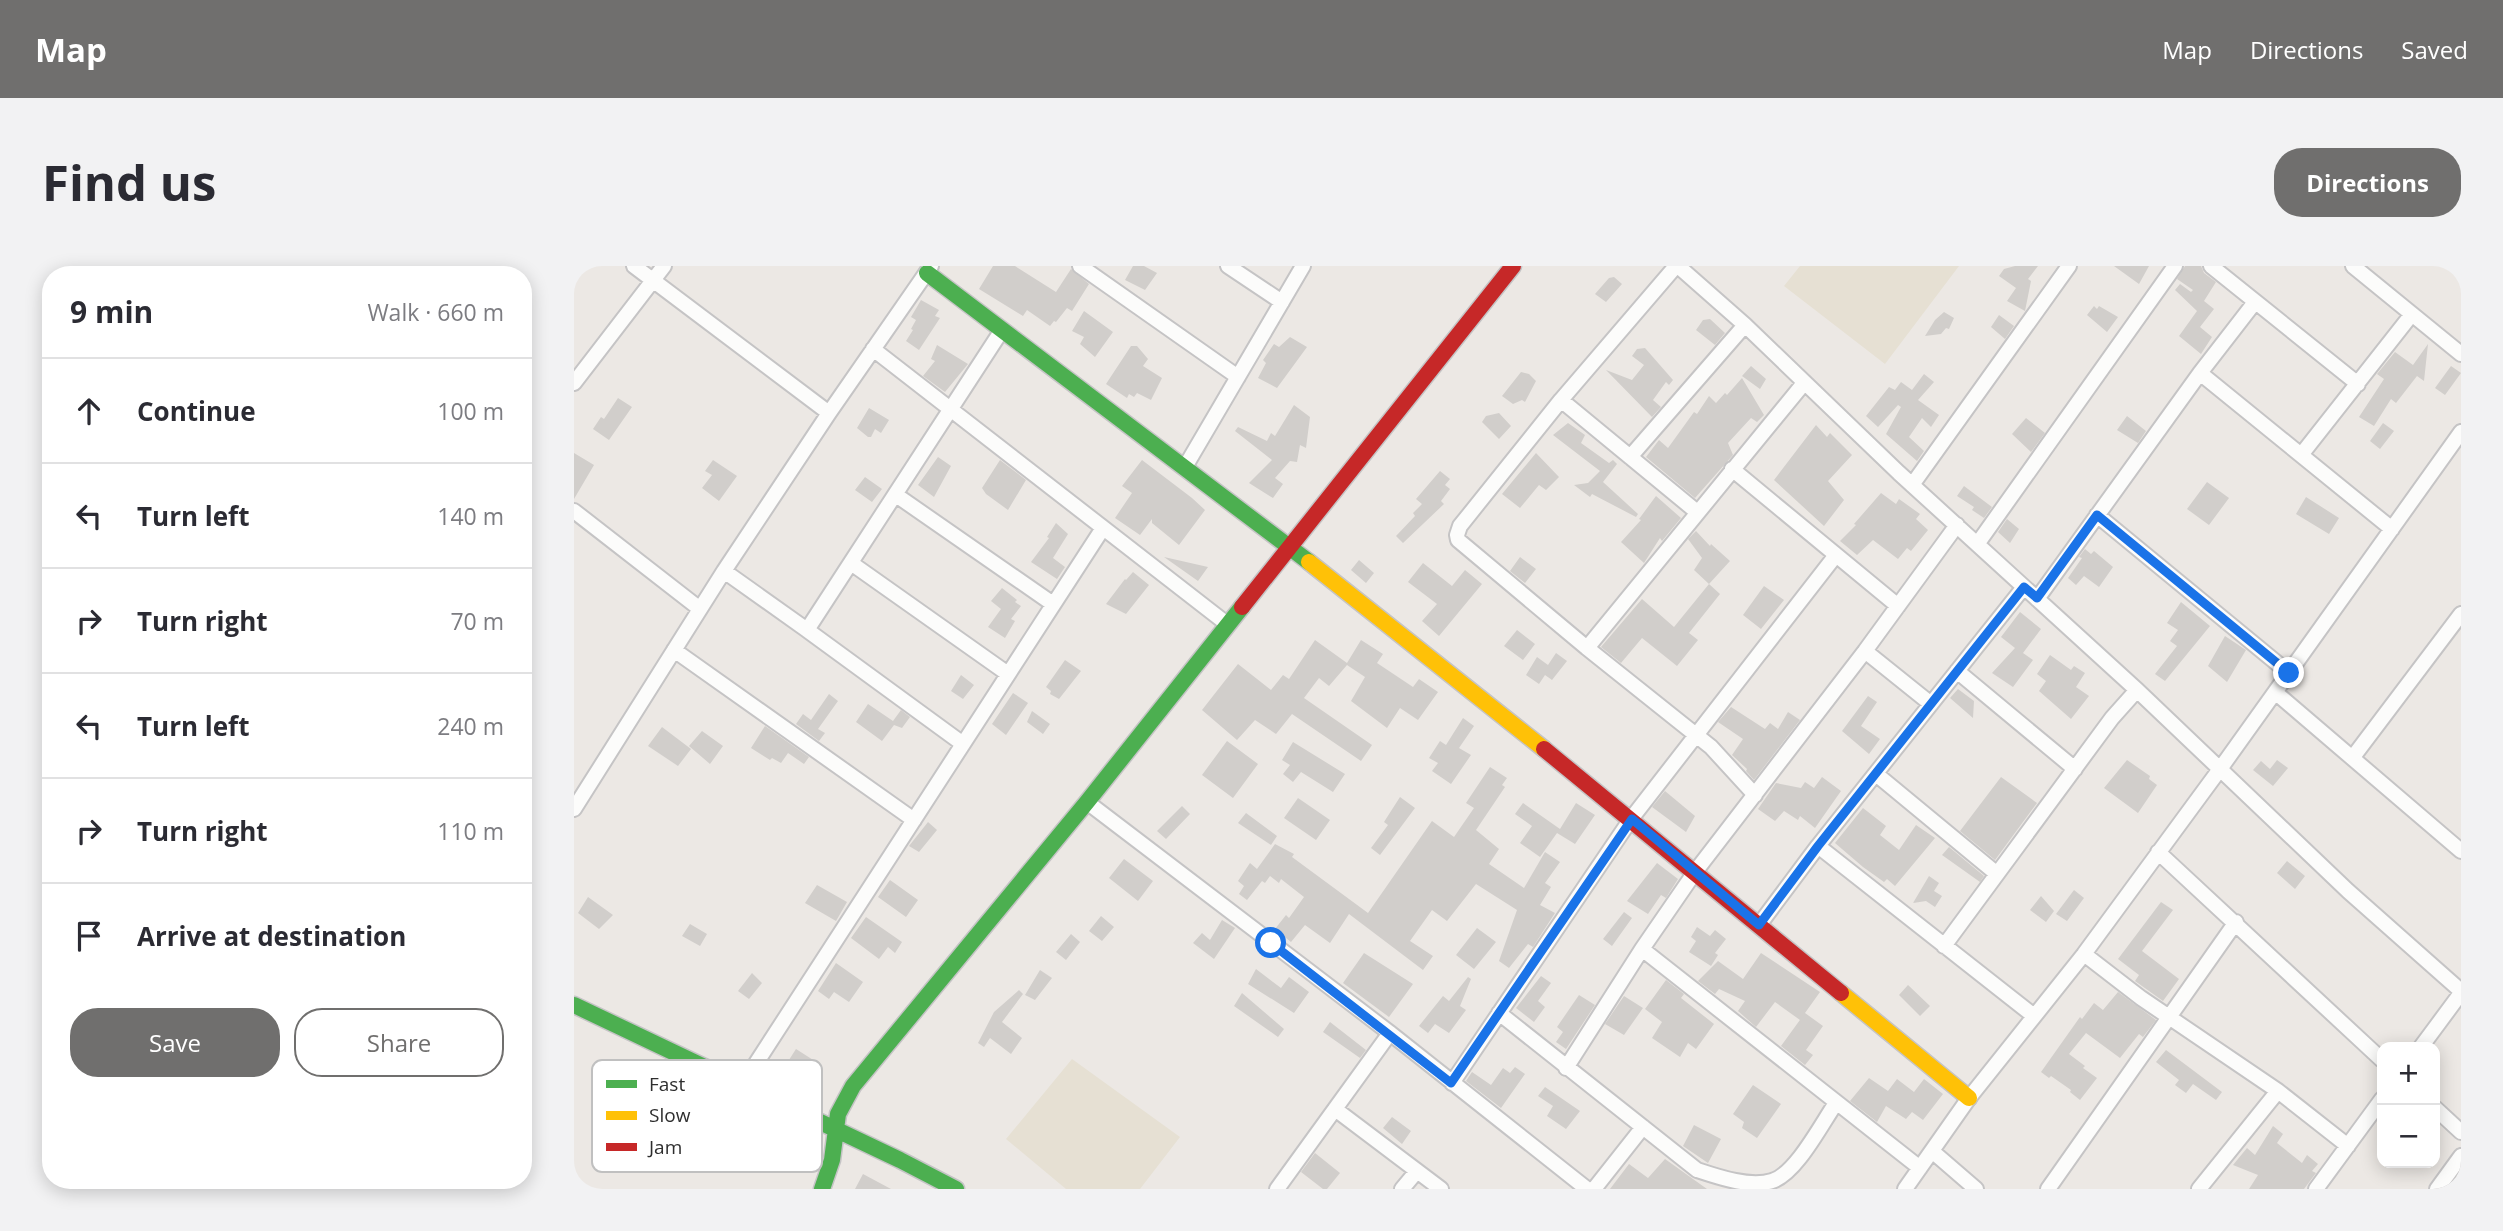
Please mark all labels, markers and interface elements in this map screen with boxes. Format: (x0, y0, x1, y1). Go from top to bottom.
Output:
text: Map (35, 27, 107, 72)
text: Map (2162, 33, 2212, 66)
text: Directions (2250, 33, 2363, 66)
text: Saved (2401, 33, 2468, 66)
button: Directions (2274, 148, 2461, 217)
text: Find us (42, 149, 216, 215)
text: 9 min (70, 291, 153, 332)
text: Walk · 660 m (367, 296, 504, 328)
icon: ahead (70, 392, 108, 430)
text: Continue (137, 393, 256, 429)
text: 100 m (437, 395, 504, 427)
icon: left (70, 497, 108, 535)
text: Turn left (137, 498, 249, 534)
text: 140 m (437, 500, 504, 532)
icon: right (70, 602, 108, 640)
text: Turn right (137, 603, 268, 639)
text: 70 m (450, 605, 504, 637)
route end (2273, 657, 2304, 688)
icon: left (70, 707, 108, 745)
text: Turn left (137, 708, 249, 744)
text: 240 m (437, 710, 504, 742)
icon: right (70, 812, 108, 850)
text: Turn right (137, 813, 268, 849)
text: 110 m (437, 815, 504, 847)
icon: arrive (70, 917, 108, 955)
text: Arrive at destination (137, 918, 406, 954)
route start (1255, 927, 1286, 958)
button: Save (70, 1008, 280, 1077)
button: Share (294, 1008, 504, 1077)
map controls (2377, 1042, 2440, 1168)
button: + (2377, 1042, 2440, 1105)
legend (592, 1060, 822, 1172)
text: Fast (649, 1071, 685, 1097)
text: Slow (649, 1102, 691, 1128)
button: − (2377, 1105, 2440, 1168)
text: Jam (647, 1134, 682, 1160)

